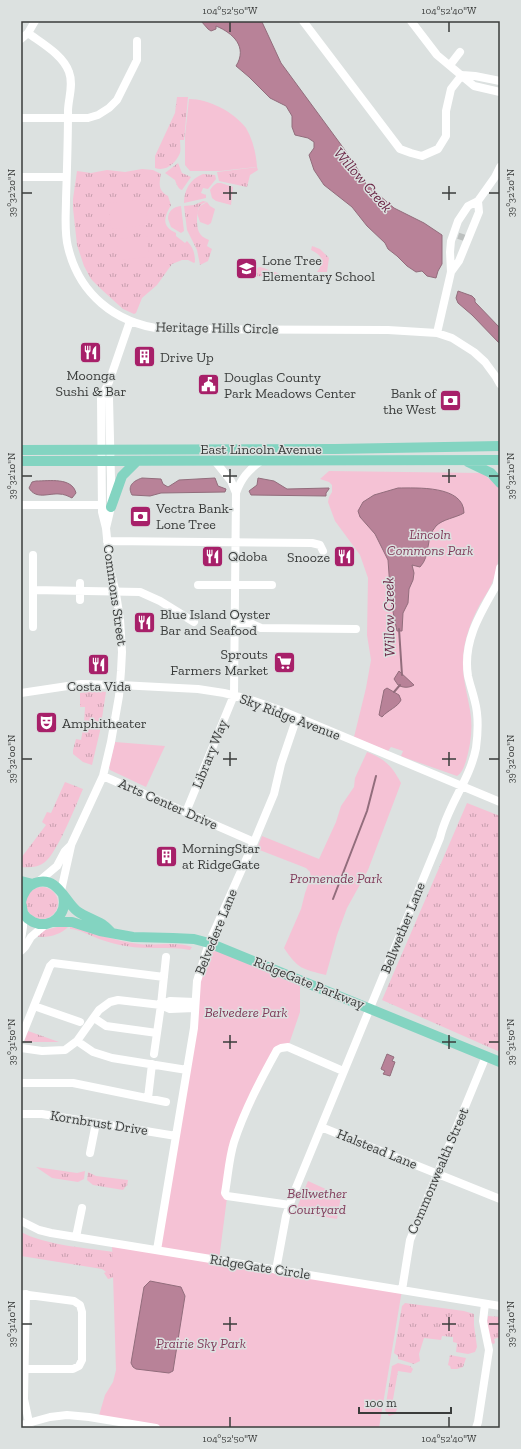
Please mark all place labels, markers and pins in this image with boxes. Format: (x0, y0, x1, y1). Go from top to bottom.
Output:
place label: Lone Tree Elementary School (262, 252, 375, 285)
school or university icon: Lone Tree Elementary School (233, 255, 259, 281)
restaurant icon: Moonga Sushi & Bar (78, 340, 104, 366)
building icon: Drive Up (132, 344, 158, 370)
place label: Drive Up (160, 349, 214, 366)
place label: Moonga Sushi & Bar (56, 367, 127, 400)
place label: Douglas County Park Meadows Center (224, 369, 356, 402)
public building icon: Douglas County Park Meadows Center (195, 372, 221, 398)
place label: Bank of the West (383, 385, 438, 418)
bank icon: Bank of the West (438, 388, 464, 414)
place label: Vectra Bank- Lone Tree (155, 500, 233, 533)
bank icon: Vectra Bank- Lone Tree (128, 503, 154, 529)
restaurant icon: Qdoba (200, 543, 226, 569)
restaurant icon: Snooze (332, 544, 358, 570)
place label: Qdoba (228, 548, 268, 565)
place label: Snooze (287, 549, 330, 566)
place label: Blue Island Oyster Bar and Seafood (160, 606, 271, 639)
restaurant icon: Blue Island Oyster Bar and Seafood (132, 609, 158, 635)
place label: Sprouts Farmers Market (170, 646, 269, 679)
supermarket icon: Sprouts Farmers Market (271, 649, 297, 675)
restaurant icon: Costa Vida (86, 651, 112, 677)
place label: Costa Vida (67, 678, 131, 695)
theatre icon: Amphitheater (33, 710, 59, 736)
place label: Amphitheater (62, 715, 147, 732)
place label: MorningStar at RidgeGate (182, 840, 260, 873)
building icon: MorningStar at RidgeGate (154, 843, 180, 869)

